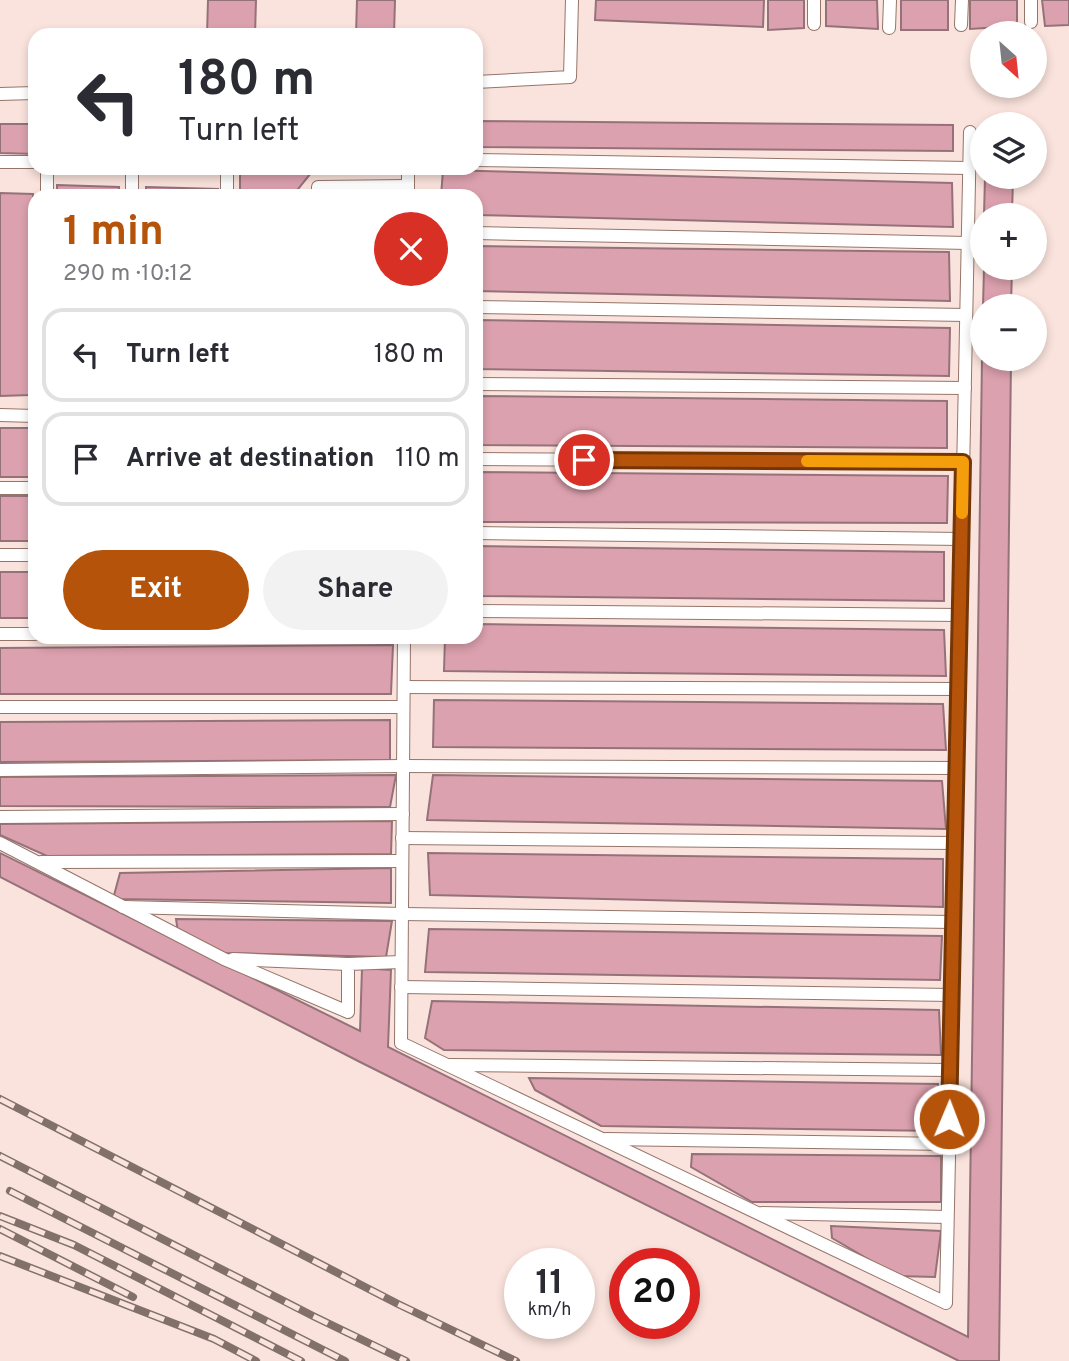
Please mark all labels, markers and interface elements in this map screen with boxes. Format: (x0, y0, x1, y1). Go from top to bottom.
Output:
north arrow (970, 21, 1046, 98)
map controls (970, 21, 1047, 371)
text: 180 m (178, 51, 315, 113)
icon: left (63, 56, 154, 147)
text: Turn left (178, 112, 299, 152)
button: layers (970, 112, 1047, 189)
button: + (970, 203, 1047, 280)
text: 1 min (63, 207, 164, 260)
button: close (374, 212, 448, 286)
text: 290 m · 10:12 (63, 260, 192, 289)
button: − (970, 294, 1047, 371)
icon: left (67, 336, 105, 374)
text: Turn left (126, 339, 230, 372)
text: 180 m (374, 339, 444, 372)
pin (554, 430, 614, 490)
icon: arrive (67, 440, 105, 478)
icon: arrive (565, 441, 603, 479)
text: Arrive at destination (126, 443, 374, 476)
text: 110 m (395, 443, 460, 476)
button: Exit (63, 550, 249, 630)
button: Share (263, 550, 448, 630)
position arrow (912, 1082, 986, 1156)
speed limit sign: 20 (609, 1248, 700, 1339)
text: 11 (536, 1262, 564, 1306)
text: km/h (528, 1299, 571, 1322)

